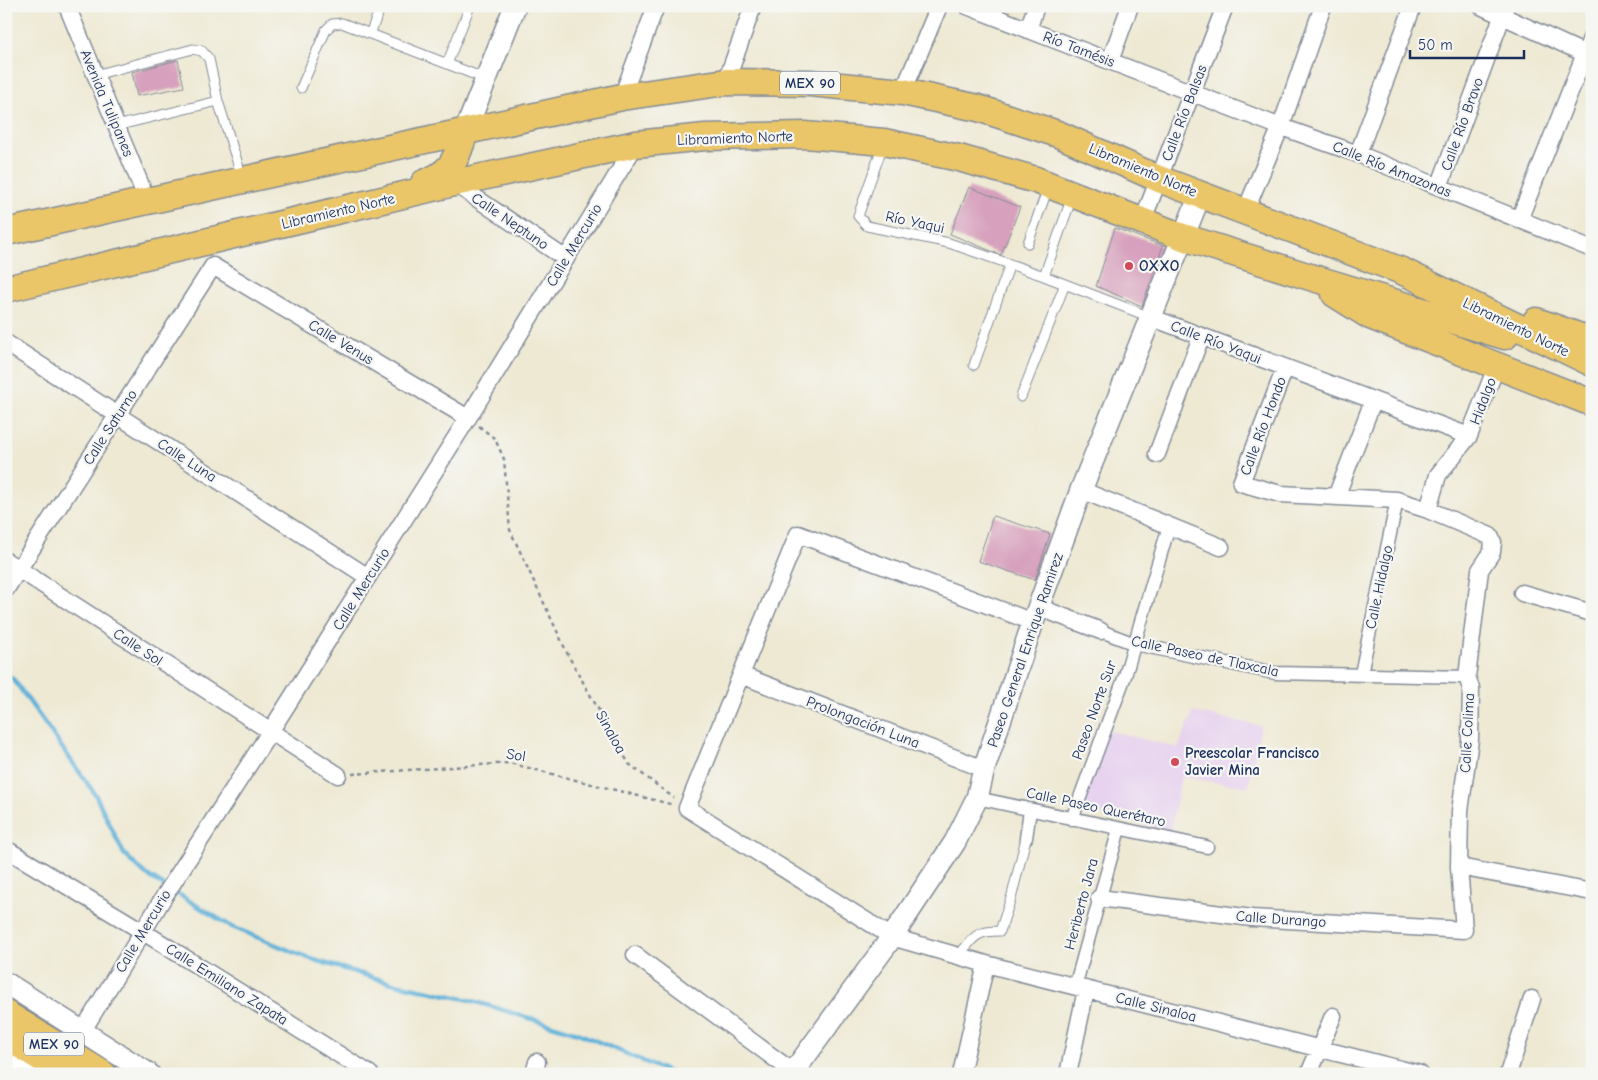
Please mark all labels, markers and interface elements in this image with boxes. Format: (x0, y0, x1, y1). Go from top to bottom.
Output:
street label: Río Tamésis (1041, 27, 1117, 71)
scale bar (1410, 28, 1524, 60)
text: 50 m (1418, 36, 1453, 54)
street label: Avenida Tulipanes (76, 47, 138, 159)
street label: Calle Río Balsas (1157, 62, 1211, 164)
road number: MEX 90 (780, 72, 840, 95)
street label: Calle Río Bravo (1437, 75, 1487, 173)
street label: Libramiento Norte (677, 127, 794, 149)
street label: Calle Río Amazonas (1330, 137, 1454, 201)
street label: Libramiento Norte (1086, 139, 1200, 201)
street label: Libramiento Norte (280, 189, 397, 233)
street label: Calle Neptuno (468, 189, 552, 254)
street label: Calle Mercurio (542, 200, 606, 290)
street label: Río Yaqui (884, 207, 946, 237)
place label: OXXO (1139, 257, 1179, 275)
marker: OXXO (1123, 260, 1135, 272)
street label: Libramiento Norte (1460, 294, 1572, 361)
street label: Calle Venus (305, 316, 377, 368)
street label: Calle Río Yaqui (1168, 316, 1264, 368)
street label: Calle Río Hondo (1236, 374, 1290, 478)
street label: Hidalgo (1466, 375, 1500, 427)
street label: Calle Saturno (79, 386, 141, 468)
street label: Calle Luna (154, 434, 220, 486)
street label: Calle Hidalgo (1361, 543, 1397, 631)
street label: Calle Mercurio (329, 544, 394, 634)
street label: Paseo General Enrique Ramirez (983, 550, 1067, 750)
street label: Calle Sol (110, 624, 166, 670)
street label: Calle Paseo de Tlaxcala (1130, 632, 1280, 680)
street label: Paseo Norte Sur (1068, 658, 1120, 762)
street label: Prolongación Luna (804, 692, 922, 752)
street label: Calle Colima (1456, 693, 1478, 773)
street label: Sinaloa (592, 707, 630, 757)
place label: Preescolar Francisco Javier Mina (1185, 744, 1320, 779)
street label: Sol (505, 745, 527, 765)
marker: Preescolar Francisco Javier Mina (1169, 756, 1181, 768)
street label: Calle Paseo Querétaro (1025, 783, 1168, 831)
street label: Heriberto Jara (1060, 856, 1102, 952)
street label: Calle Mercurio (111, 886, 175, 976)
street label: Calle Durango (1235, 907, 1327, 931)
street label: Calle Emiliano Zapata (163, 939, 291, 1029)
street label: Calle Sinaloa (1114, 988, 1198, 1026)
road number: MEX 90 (24, 1032, 84, 1056)

